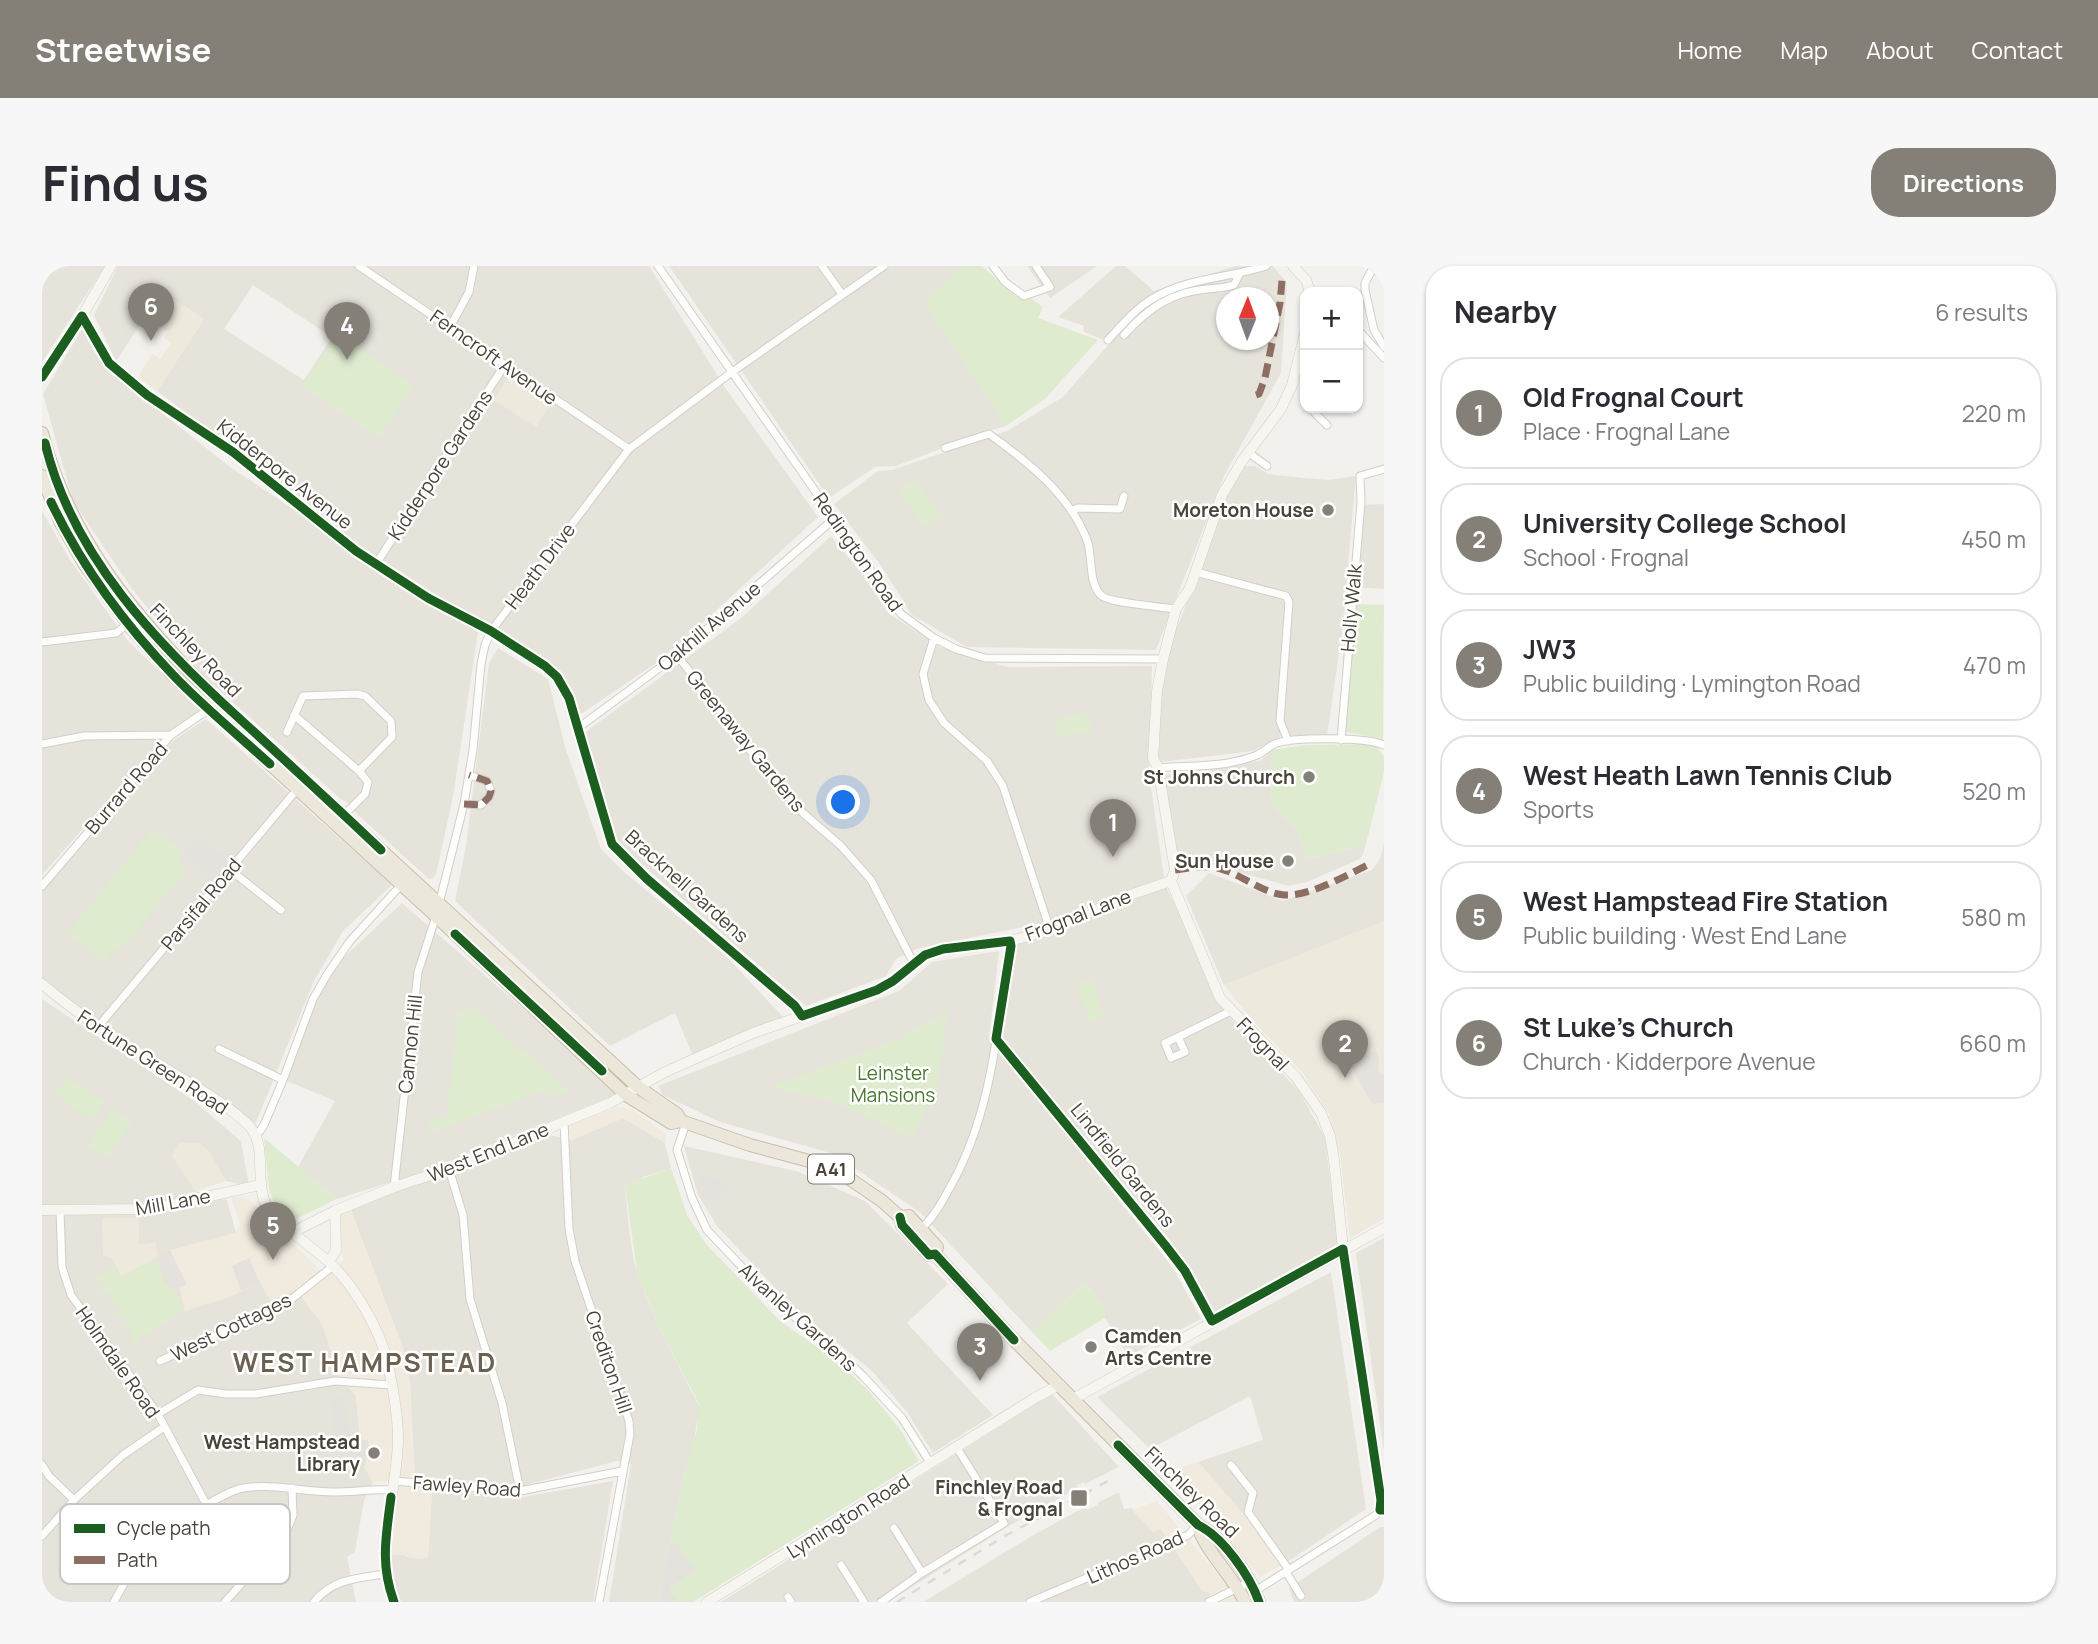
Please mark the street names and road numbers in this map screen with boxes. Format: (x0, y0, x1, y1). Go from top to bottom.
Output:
street label: Ferncroft Avenue (425, 303, 563, 411)
street label: Kidderpore Gardens (382, 385, 498, 545)
street label: Kidderpore Avenue (212, 413, 358, 535)
street label: Redington Road (807, 487, 909, 617)
street label: Heath Drive (499, 518, 581, 614)
street label: Holly Walk (1334, 562, 1368, 653)
street label: Oakhill Avenue (652, 575, 766, 677)
street label: Finchley Road (145, 597, 247, 703)
street label: Greenaway Gardens (681, 665, 811, 817)
street label: Burrard Road (79, 737, 173, 839)
street label: Bracknell Gardens (620, 824, 754, 948)
street label: Parsifal Road (155, 852, 247, 956)
street label: Frognal Lane (1021, 883, 1135, 947)
street label: Cannon Hill (392, 993, 428, 1095)
street label: Fortune Green Road (73, 1004, 233, 1120)
street label: Frognal (1231, 1012, 1295, 1076)
street label: Lindfield Gardens (1065, 1098, 1181, 1233)
street label: West End Lane (423, 1116, 553, 1188)
road number: A41 (808, 1154, 854, 1184)
street label: Mill Lane (133, 1183, 213, 1221)
street label: Alvanley Gardens (733, 1257, 863, 1377)
street label: West Cottages (166, 1287, 296, 1367)
street label: Holmdale Road (70, 1301, 166, 1423)
street label: Crediton Hill (579, 1307, 639, 1417)
street label: Finchley Road (1139, 1441, 1245, 1543)
street label: Lymington Road (782, 1468, 914, 1564)
street label: Fawley Road (412, 1469, 522, 1503)
street label: Lithos Road (1083, 1524, 1187, 1590)

